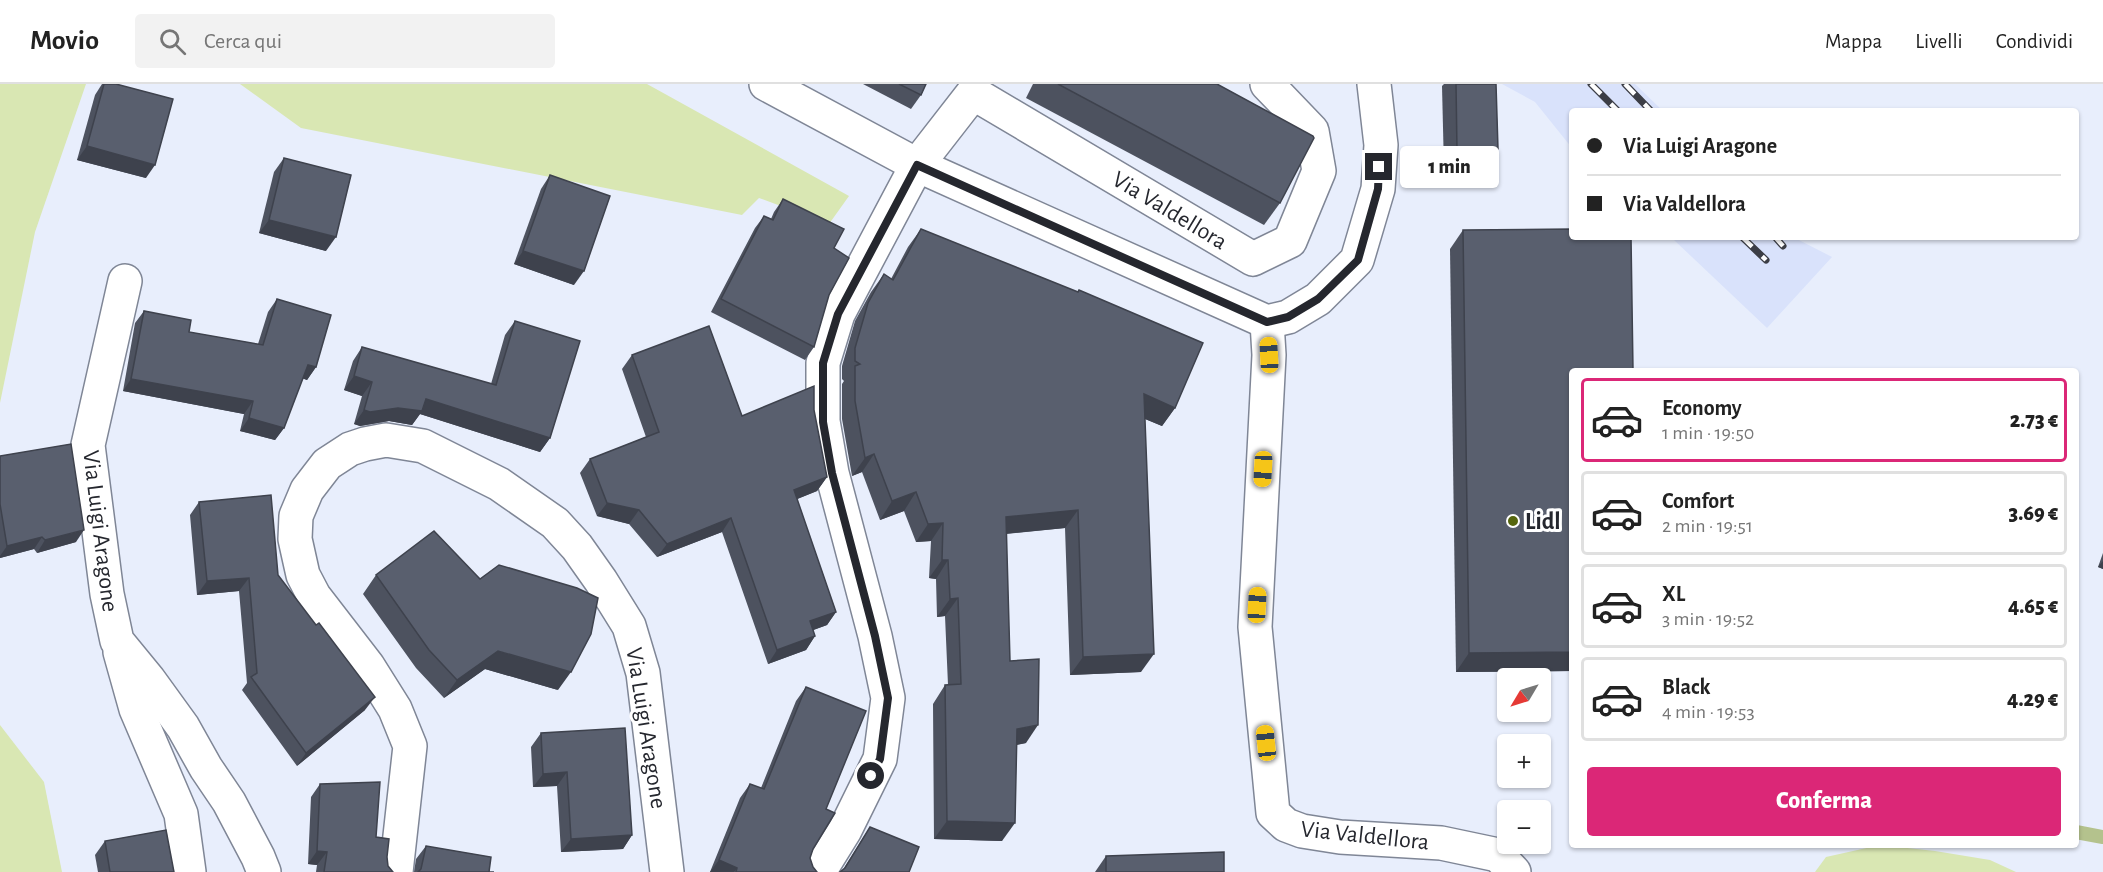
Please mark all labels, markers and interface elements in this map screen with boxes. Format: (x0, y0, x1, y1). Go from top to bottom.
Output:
search box (135, 14, 555, 68)
icon: search (156, 25, 189, 58)
text: Movio (30, 27, 99, 55)
text: Cerca qui (204, 30, 282, 52)
text: Mappa (1825, 31, 1882, 52)
text: Livelli (1915, 31, 1963, 52)
text: Condividi (1996, 31, 2073, 52)
text: Via Luigi Aragone (1623, 135, 1777, 157)
callout: 1 min (1400, 146, 1499, 188)
route end (1365, 153, 1392, 180)
text: 1 min (1428, 157, 1471, 177)
street label: Via Valdellora (1108, 167, 1231, 254)
text: Via Valdellora (1623, 193, 1746, 215)
car (1259, 337, 1279, 373)
icon: car (1590, 393, 1644, 447)
text: Economy (1662, 397, 1742, 419)
text: 2.73 € (2010, 409, 2058, 431)
text: 1 min · 19:50 (1662, 423, 1754, 443)
street label: Via Luigi Aragone (78, 449, 122, 613)
car (1253, 451, 1273, 487)
icon: car (1590, 486, 1644, 540)
text: Comfort (1662, 490, 1734, 512)
text: 3.69 € (2008, 502, 2058, 524)
place label: Lidl (1525, 510, 1561, 534)
marker: Lidl (1506, 514, 1520, 528)
text: 2 min · 19:51 (1662, 516, 1753, 536)
icon: car (1590, 579, 1644, 633)
text: XL (1662, 583, 1685, 605)
car (1247, 587, 1267, 623)
text: 4.65 € (2008, 595, 2058, 617)
text: 3 min · 19:52 (1662, 609, 1754, 629)
street label: Via Luigi Aragone (621, 646, 671, 810)
north arrow (1497, 668, 1551, 722)
map controls (1497, 668, 1551, 854)
icon: car (1590, 672, 1644, 726)
text: Black (1662, 676, 1710, 698)
text: 4.29 € (2007, 688, 2058, 710)
text: 4 min · 19:53 (1662, 702, 1755, 722)
car (1255, 724, 1277, 762)
button: + (1497, 734, 1551, 788)
route start (857, 762, 884, 789)
button: Conferma (1587, 767, 2061, 836)
button: − (1497, 800, 1551, 854)
street label: Via Valdellora (1299, 817, 1430, 855)

